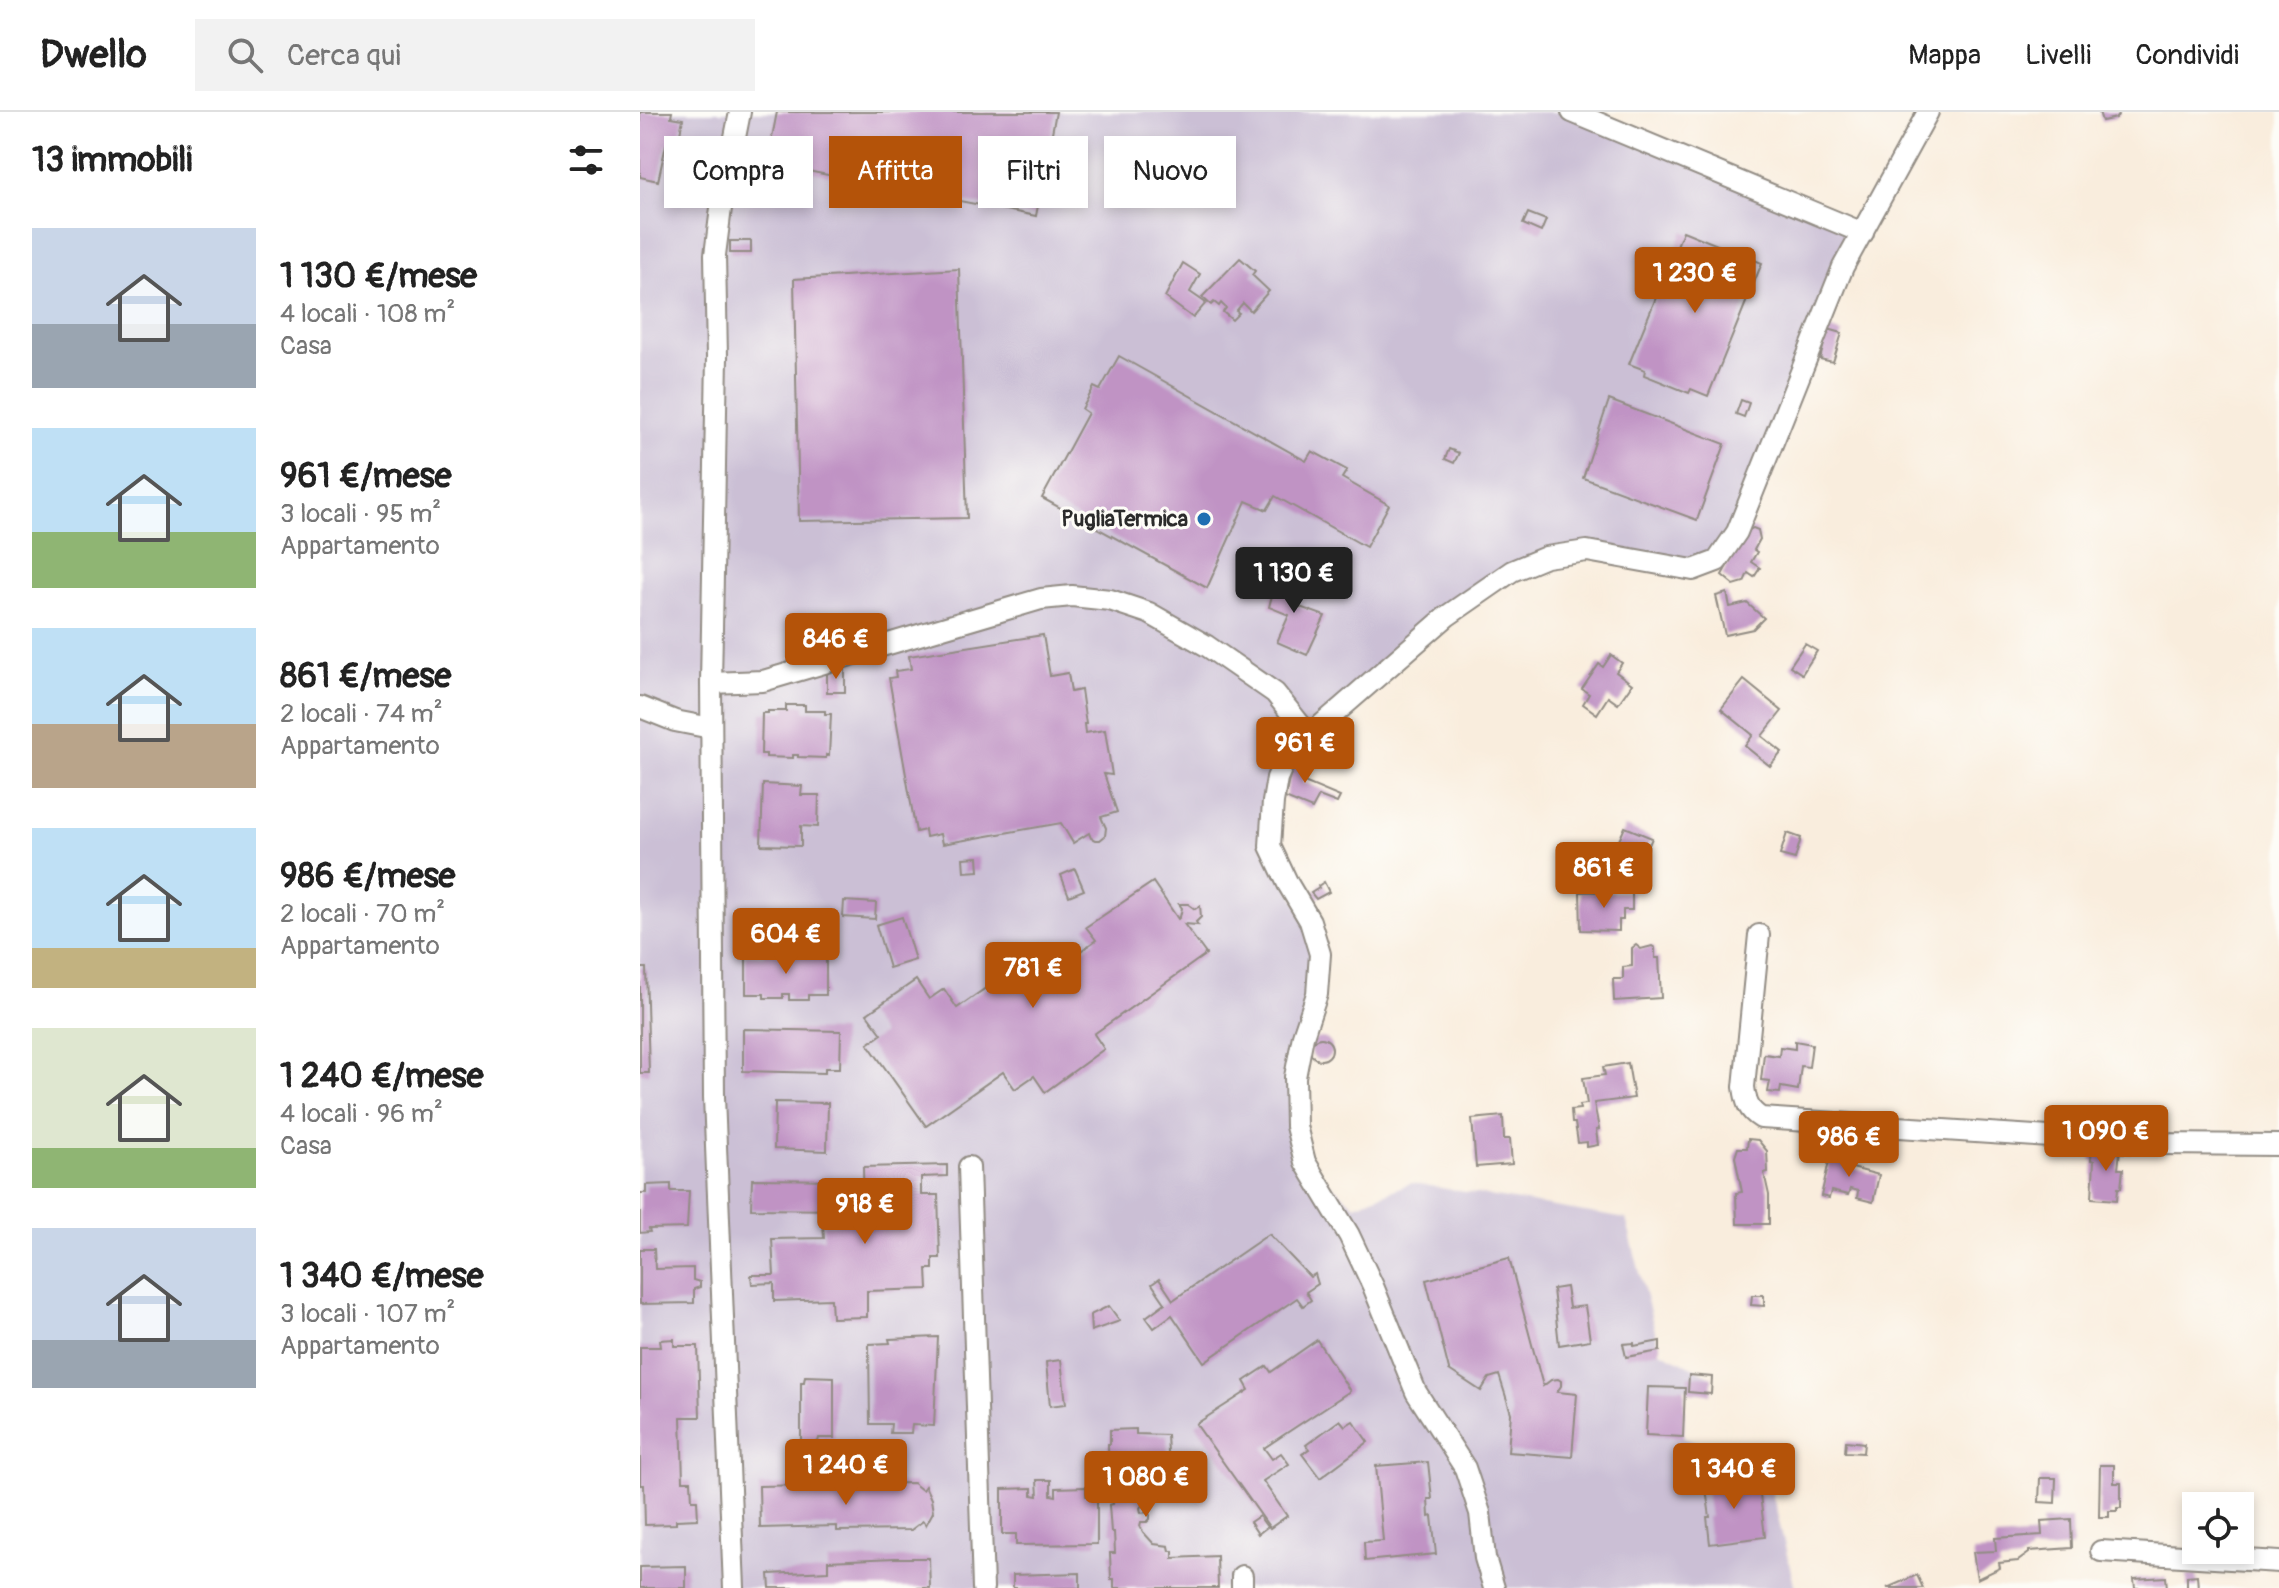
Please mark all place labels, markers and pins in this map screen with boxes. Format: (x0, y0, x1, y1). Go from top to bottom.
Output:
pin: 1 230 € (1621, 247, 1769, 315)
place label: PugliaTermica (1061, 505, 1188, 533)
marker: PugliaTermica (1195, 510, 1213, 528)
pin: 1 130 € (1220, 547, 1368, 615)
pin: 846 € (780, 613, 892, 681)
pin: 961 € (1249, 717, 1361, 785)
pin: 861 € (1548, 842, 1660, 910)
pin: 604 € (730, 908, 842, 976)
pin: 781 € (977, 942, 1089, 1010)
pin: 1 090 € (2032, 1105, 2180, 1173)
pin: 986 € (1793, 1111, 1905, 1179)
pin: 918 € (809, 1178, 921, 1246)
pin: 1 240 € (772, 1439, 920, 1507)
pin: 1 340 € (1660, 1443, 1808, 1511)
pin: 1 080 € (1072, 1451, 1220, 1519)

